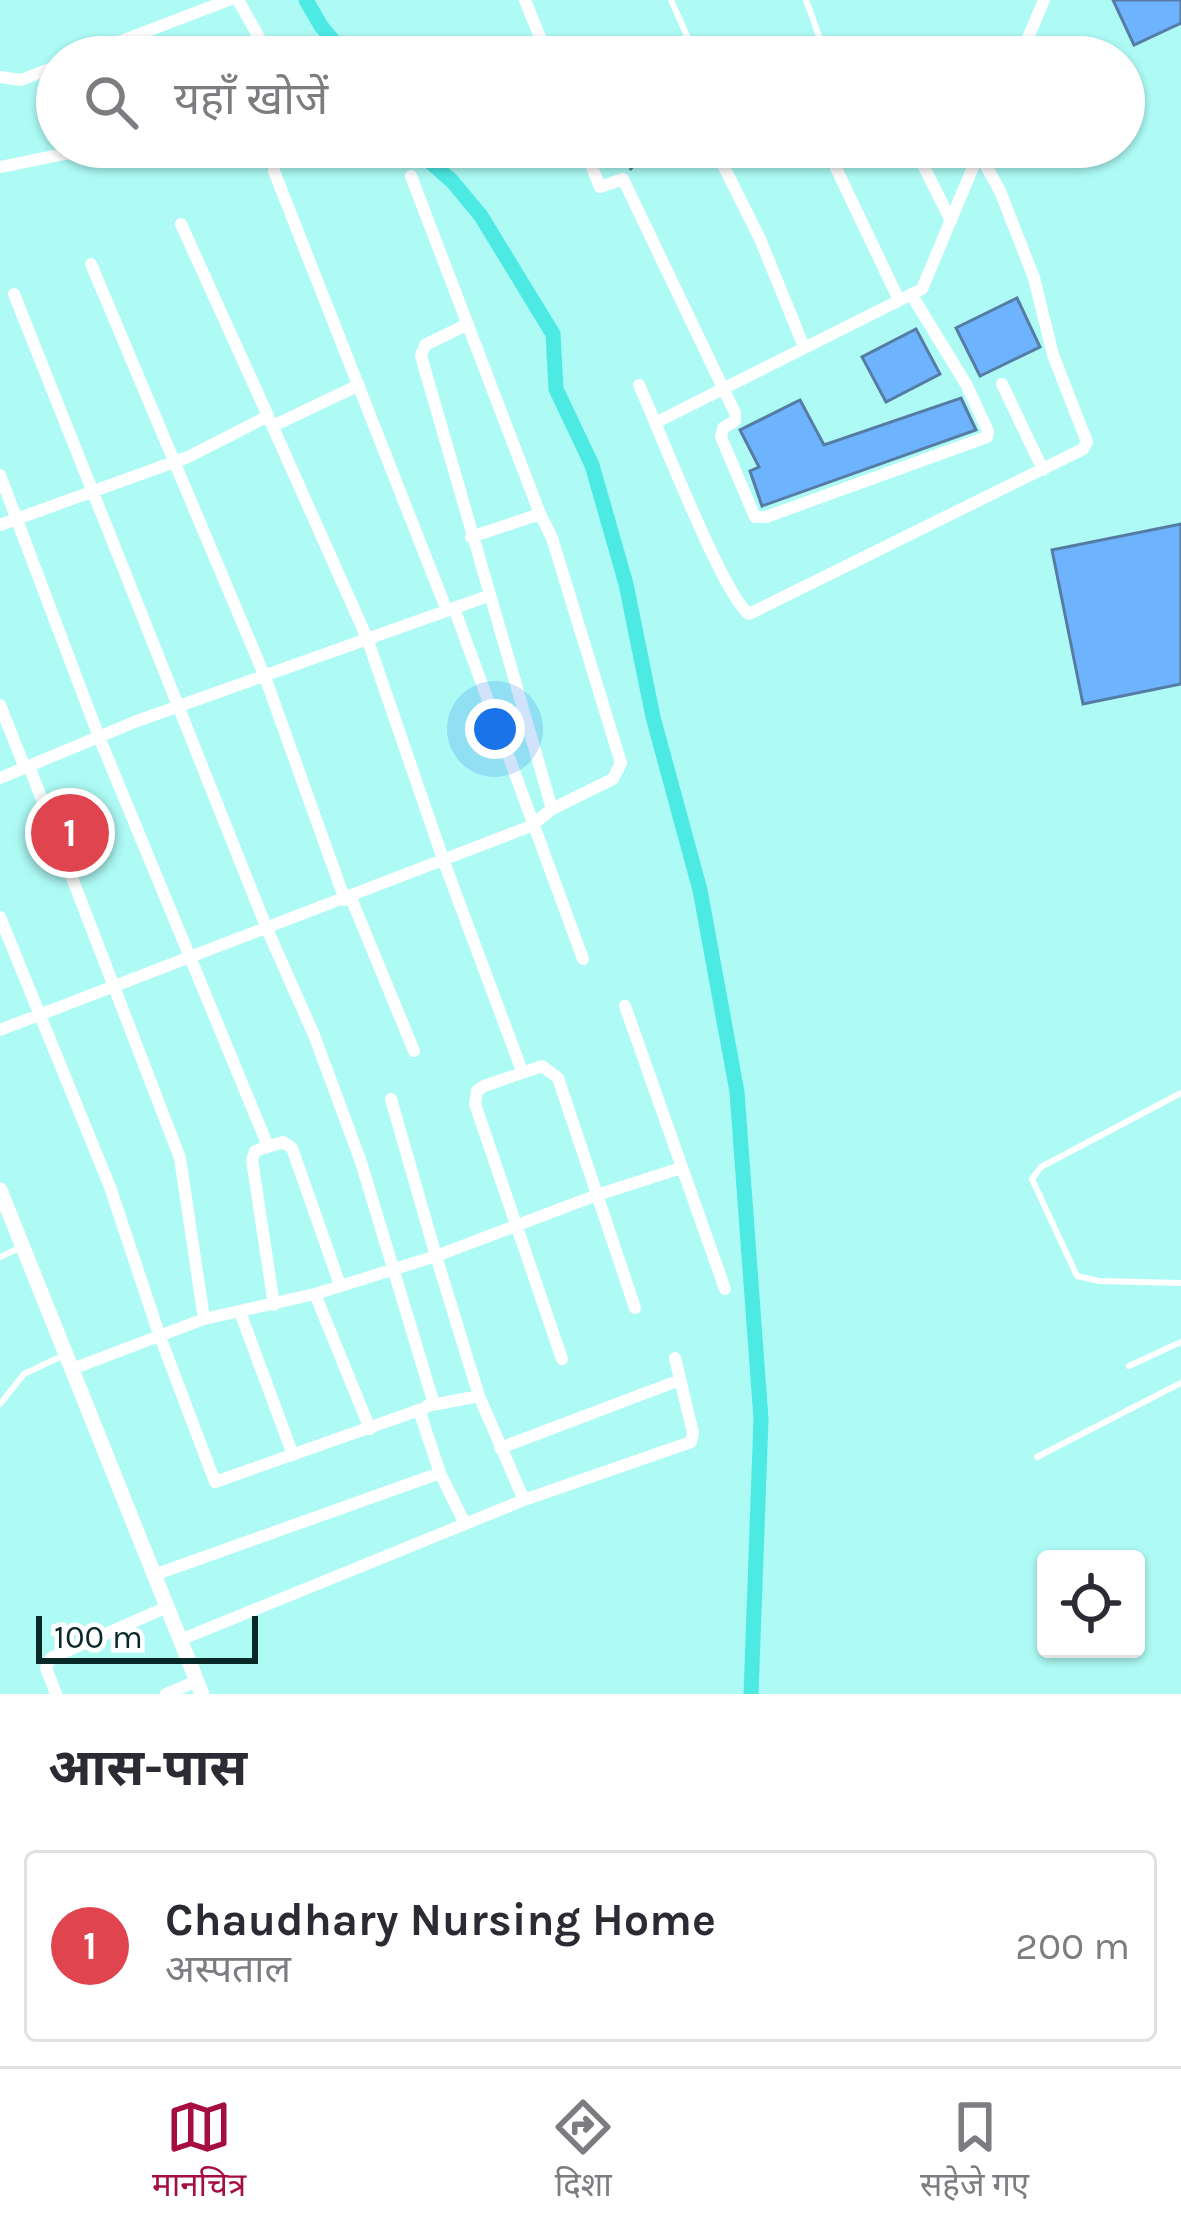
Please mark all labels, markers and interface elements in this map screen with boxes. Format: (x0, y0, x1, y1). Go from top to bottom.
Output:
search box (36, 36, 1145, 168)
icon: search (78, 69, 144, 135)
text: यहाँ खोजें (174, 73, 328, 125)
your location (465, 699, 525, 759)
pin: 1 (31, 788, 109, 878)
map controls (1037, 1550, 1145, 1658)
button: locate (1037, 1550, 1145, 1658)
scale bar (36, 1610, 258, 1663)
text: 100 m (54, 1618, 143, 1656)
text: आस-पास (48, 1738, 247, 1798)
text: Chaudhary Nursing Home (165, 1894, 716, 1946)
text: 1 (83, 1923, 97, 1969)
text: 200 m (1015, 1923, 1130, 1969)
text: अस्पताल (165, 1946, 291, 1992)
tab: मानचित्र (152, 2094, 246, 2209)
tab: दिशा (550, 2094, 616, 2209)
tab: सहेजे गए (920, 2094, 1029, 2209)

